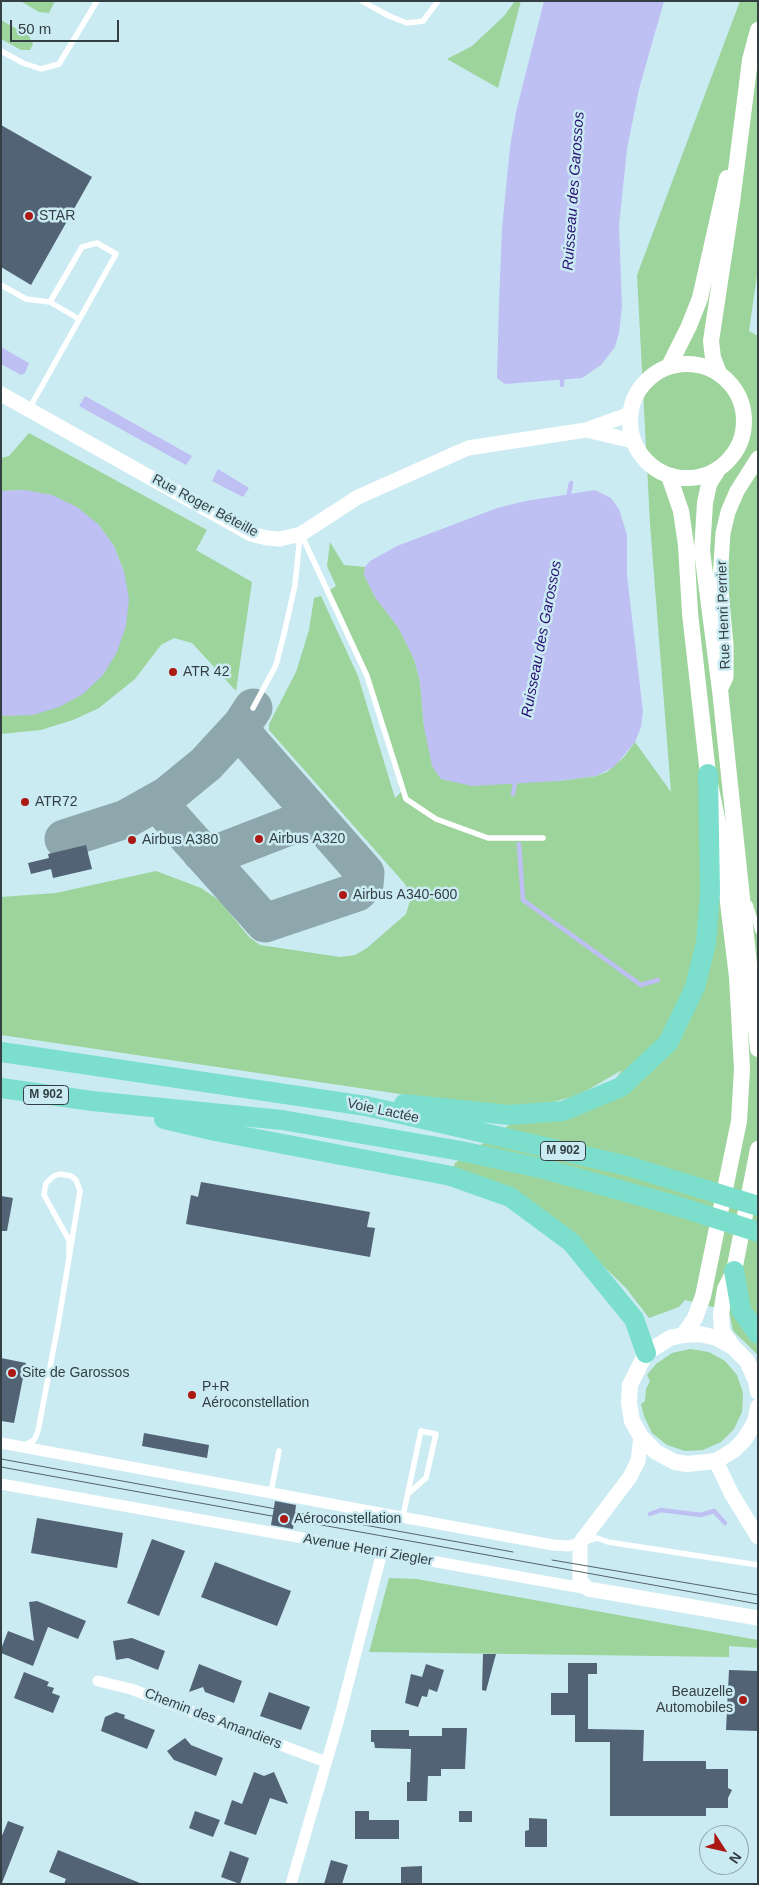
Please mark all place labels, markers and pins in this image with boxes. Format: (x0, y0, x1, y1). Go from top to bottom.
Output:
place label: STAR (39, 208, 75, 224)
marker: STAR (23, 210, 35, 222)
place label: ATR 42 (183, 664, 229, 680)
marker: ATR 42 (167, 666, 179, 678)
place label: ATR72 (35, 794, 78, 810)
marker: ATR72 (19, 796, 31, 808)
place label: Airbus A320 (269, 831, 345, 847)
place label: Airbus A380 (142, 832, 218, 848)
marker: Airbus A320 (253, 833, 265, 845)
marker: Airbus A380 (126, 834, 138, 846)
place label: Airbus A340-600 (353, 887, 457, 903)
marker: Airbus A340-600 (337, 889, 349, 901)
place label: Site de Garossos (22, 1365, 129, 1381)
marker: Site de Garossos (6, 1367, 18, 1379)
place label: P+R Aéroconstellation (202, 1379, 309, 1411)
marker: P+R Aéroconstellation (186, 1389, 198, 1401)
place label: Aéroconstellation (294, 1511, 401, 1527)
marker: Aéroconstellation (278, 1513, 290, 1525)
place label: Beauzelle Automobiles (656, 1684, 733, 1716)
marker: Beauzelle Automobiles (737, 1694, 749, 1706)

